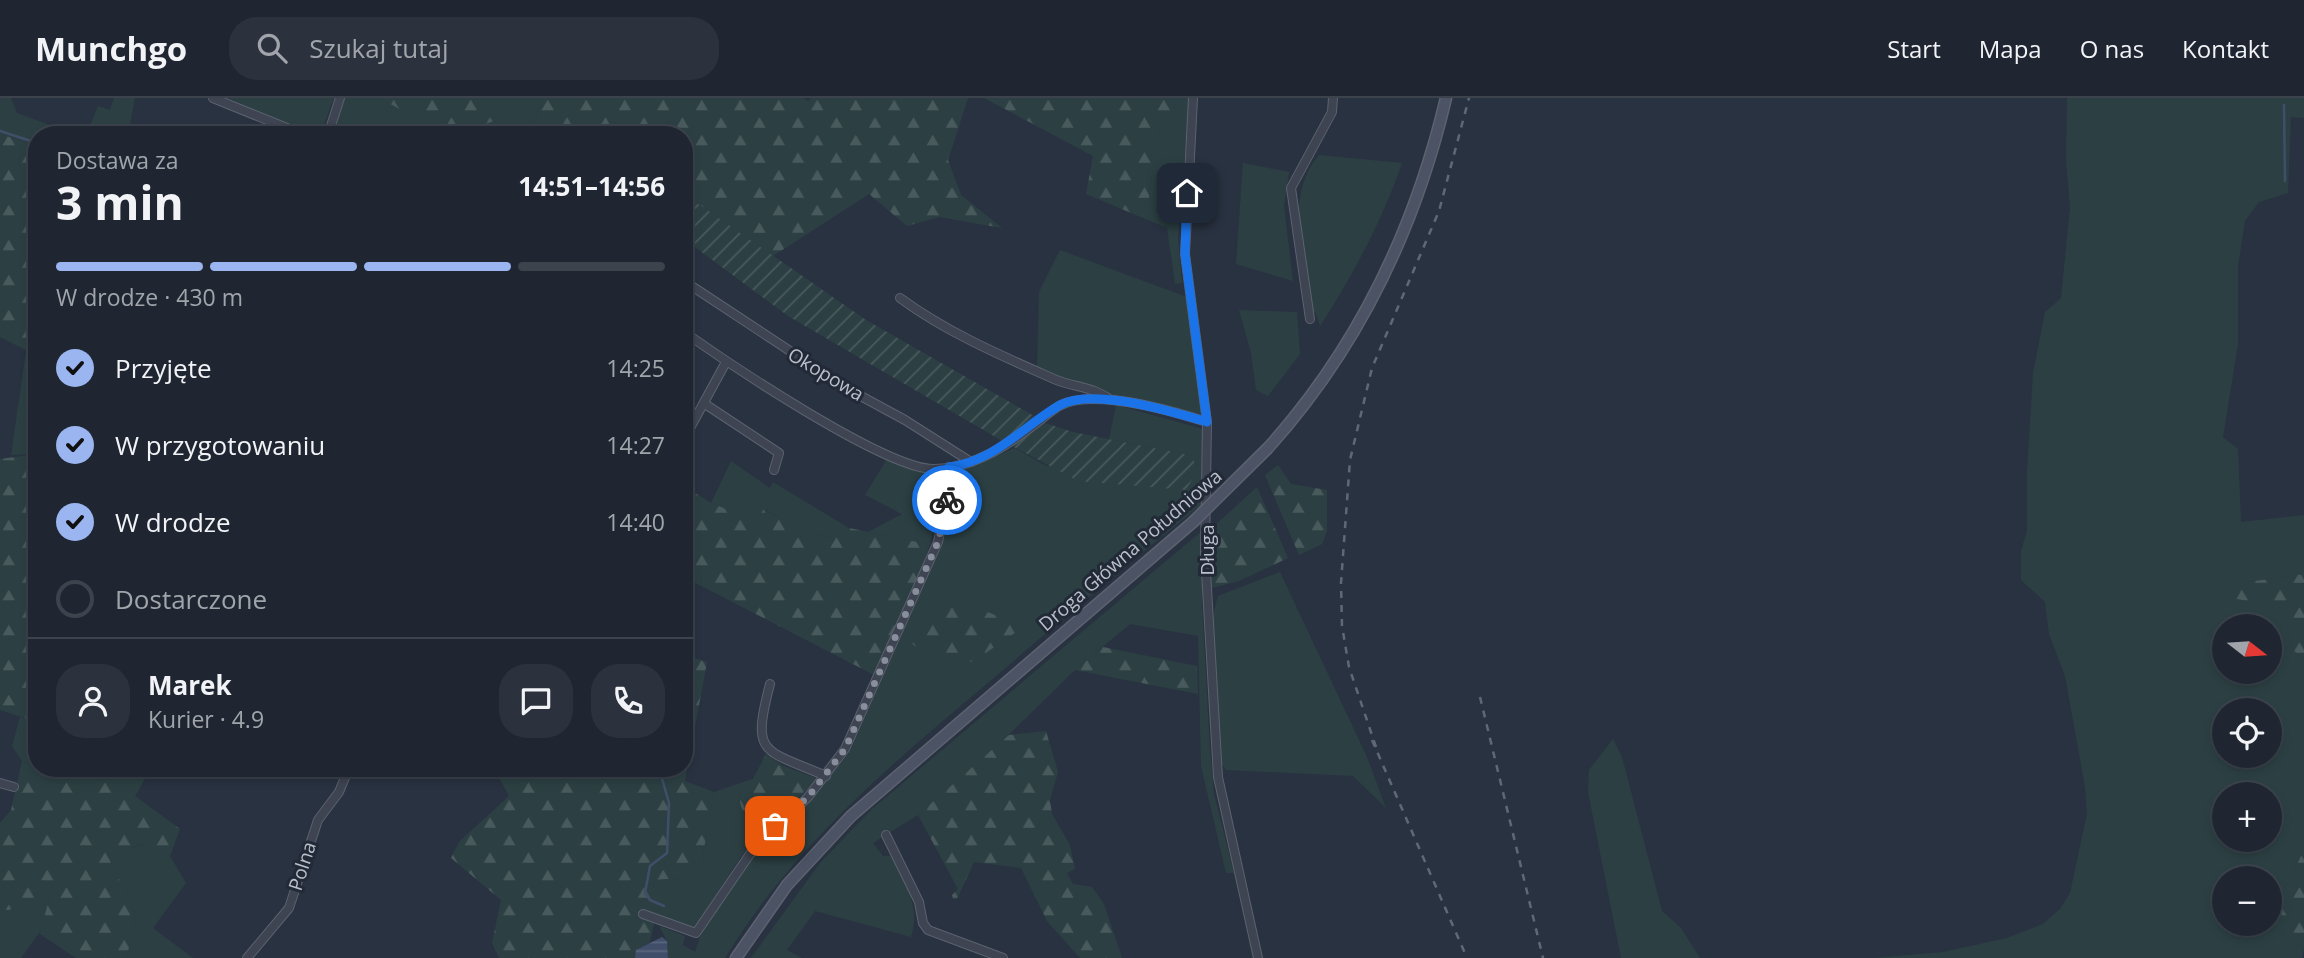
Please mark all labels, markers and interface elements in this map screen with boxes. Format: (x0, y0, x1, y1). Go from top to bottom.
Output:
search box (229, 17, 719, 80)
text: Munchgo (35, 26, 187, 71)
icon: search (253, 29, 291, 67)
text: Szukaj tutaj (309, 30, 449, 66)
text: Start (1887, 32, 1941, 65)
text: Mapa (1979, 32, 2042, 65)
text: O nas (2080, 32, 2144, 65)
text: Kontakt (2182, 32, 2269, 65)
text: Dostawa za (56, 144, 179, 176)
pin (1157, 163, 1217, 223)
text: 14:51–14:56 (518, 168, 665, 204)
text: 3 min (56, 171, 184, 233)
icon: home (1168, 174, 1206, 212)
text: W drodze · 430 m (56, 281, 243, 313)
street label: Okopowa (783, 341, 869, 407)
icon: check (56, 349, 94, 387)
text: Przyjęte (115, 350, 212, 386)
text: 14:25 (606, 352, 665, 384)
icon: check (56, 426, 94, 464)
text: W przygotowaniu (115, 427, 325, 463)
text: 14:27 (606, 429, 665, 461)
street label: Droga Główna Południowa (1033, 463, 1227, 637)
courier (912, 465, 982, 535)
icon: bike (928, 481, 966, 519)
icon: check (56, 503, 94, 541)
text: W drodze (115, 504, 231, 540)
text: 14:40 (606, 506, 665, 538)
street label: Długa (1194, 524, 1220, 576)
text: Dostarczone (115, 581, 267, 617)
north arrow (2212, 614, 2282, 684)
map controls (2212, 614, 2282, 936)
button: person (56, 664, 130, 738)
button: chat (499, 664, 573, 738)
button: phone (591, 664, 665, 738)
text: Marek (148, 667, 232, 703)
button: locate (2212, 698, 2282, 768)
text: Kurier · 4.9 (148, 703, 264, 735)
button: + (2212, 782, 2282, 852)
pin (745, 796, 805, 856)
icon: bag (756, 807, 794, 845)
street label: Polna (282, 838, 322, 894)
button: − (2212, 866, 2282, 936)

